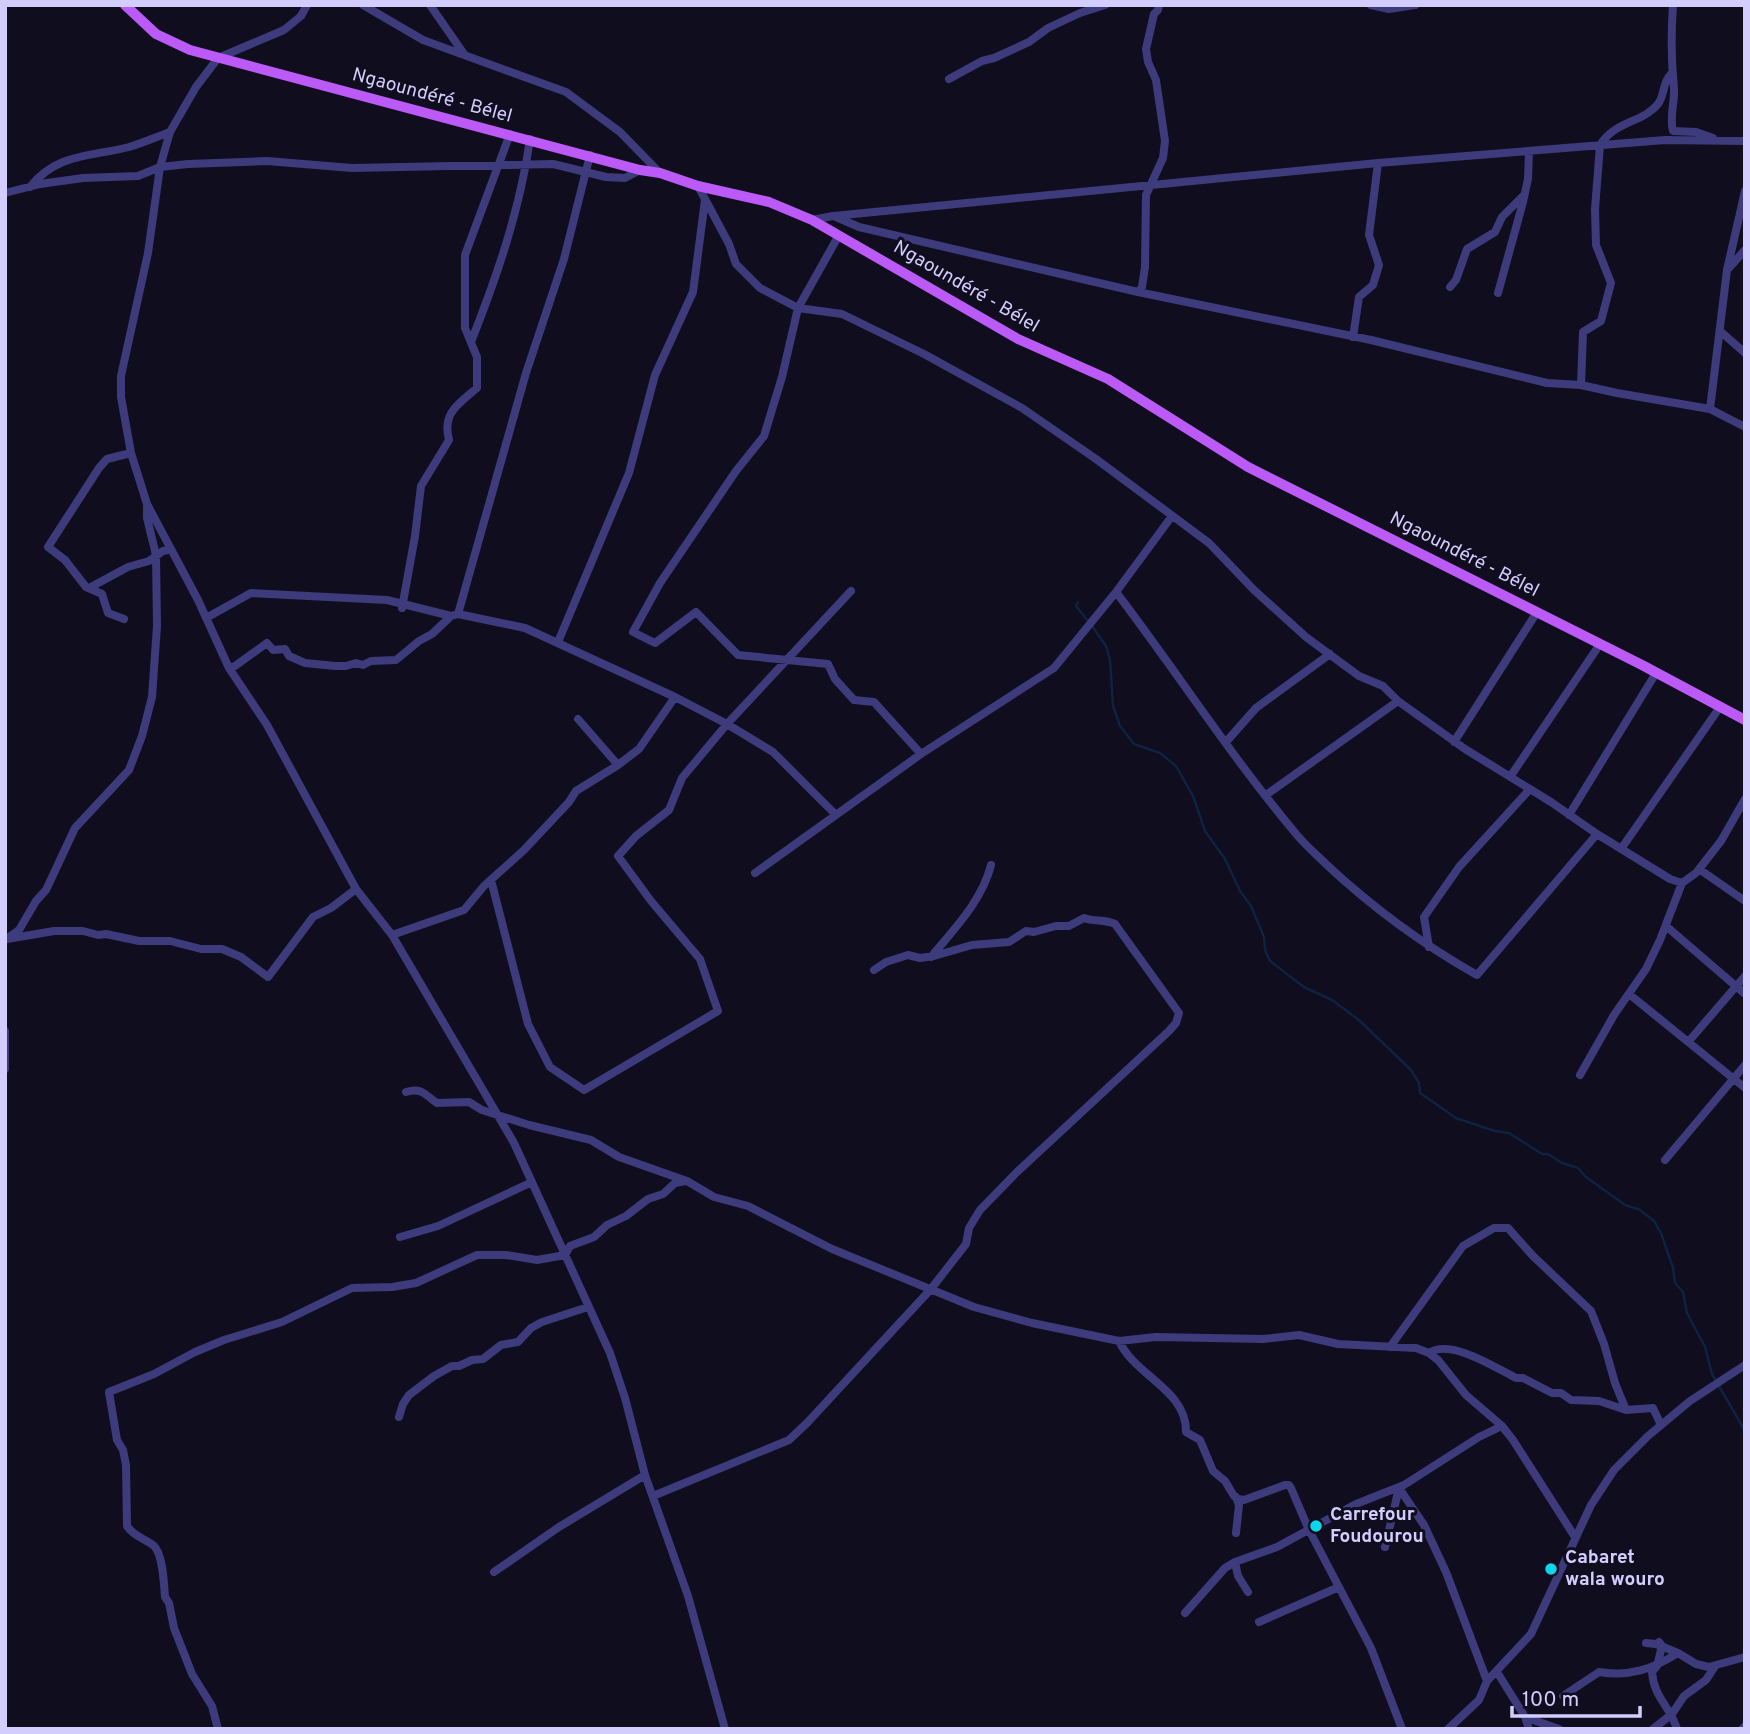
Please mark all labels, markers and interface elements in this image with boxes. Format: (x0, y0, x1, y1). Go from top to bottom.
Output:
street label: Ngaoundéré - Bélel (349, 63, 515, 129)
street label: Ngaoundéré - Bélel (889, 235, 1043, 339)
street label: Ngaoundéré - Bélel (1385, 507, 1543, 603)
place label: Carrefour Foudourou (1330, 1503, 1424, 1549)
marker: Carrefour Foudourou (1308, 1518, 1324, 1534)
place label: Cabaret wala wouro (1565, 1546, 1665, 1592)
marker: Cabaret wala wouro (1543, 1561, 1559, 1577)
scale bar (1512, 1674, 1640, 1718)
text: 100 m (1522, 1687, 1579, 1714)

